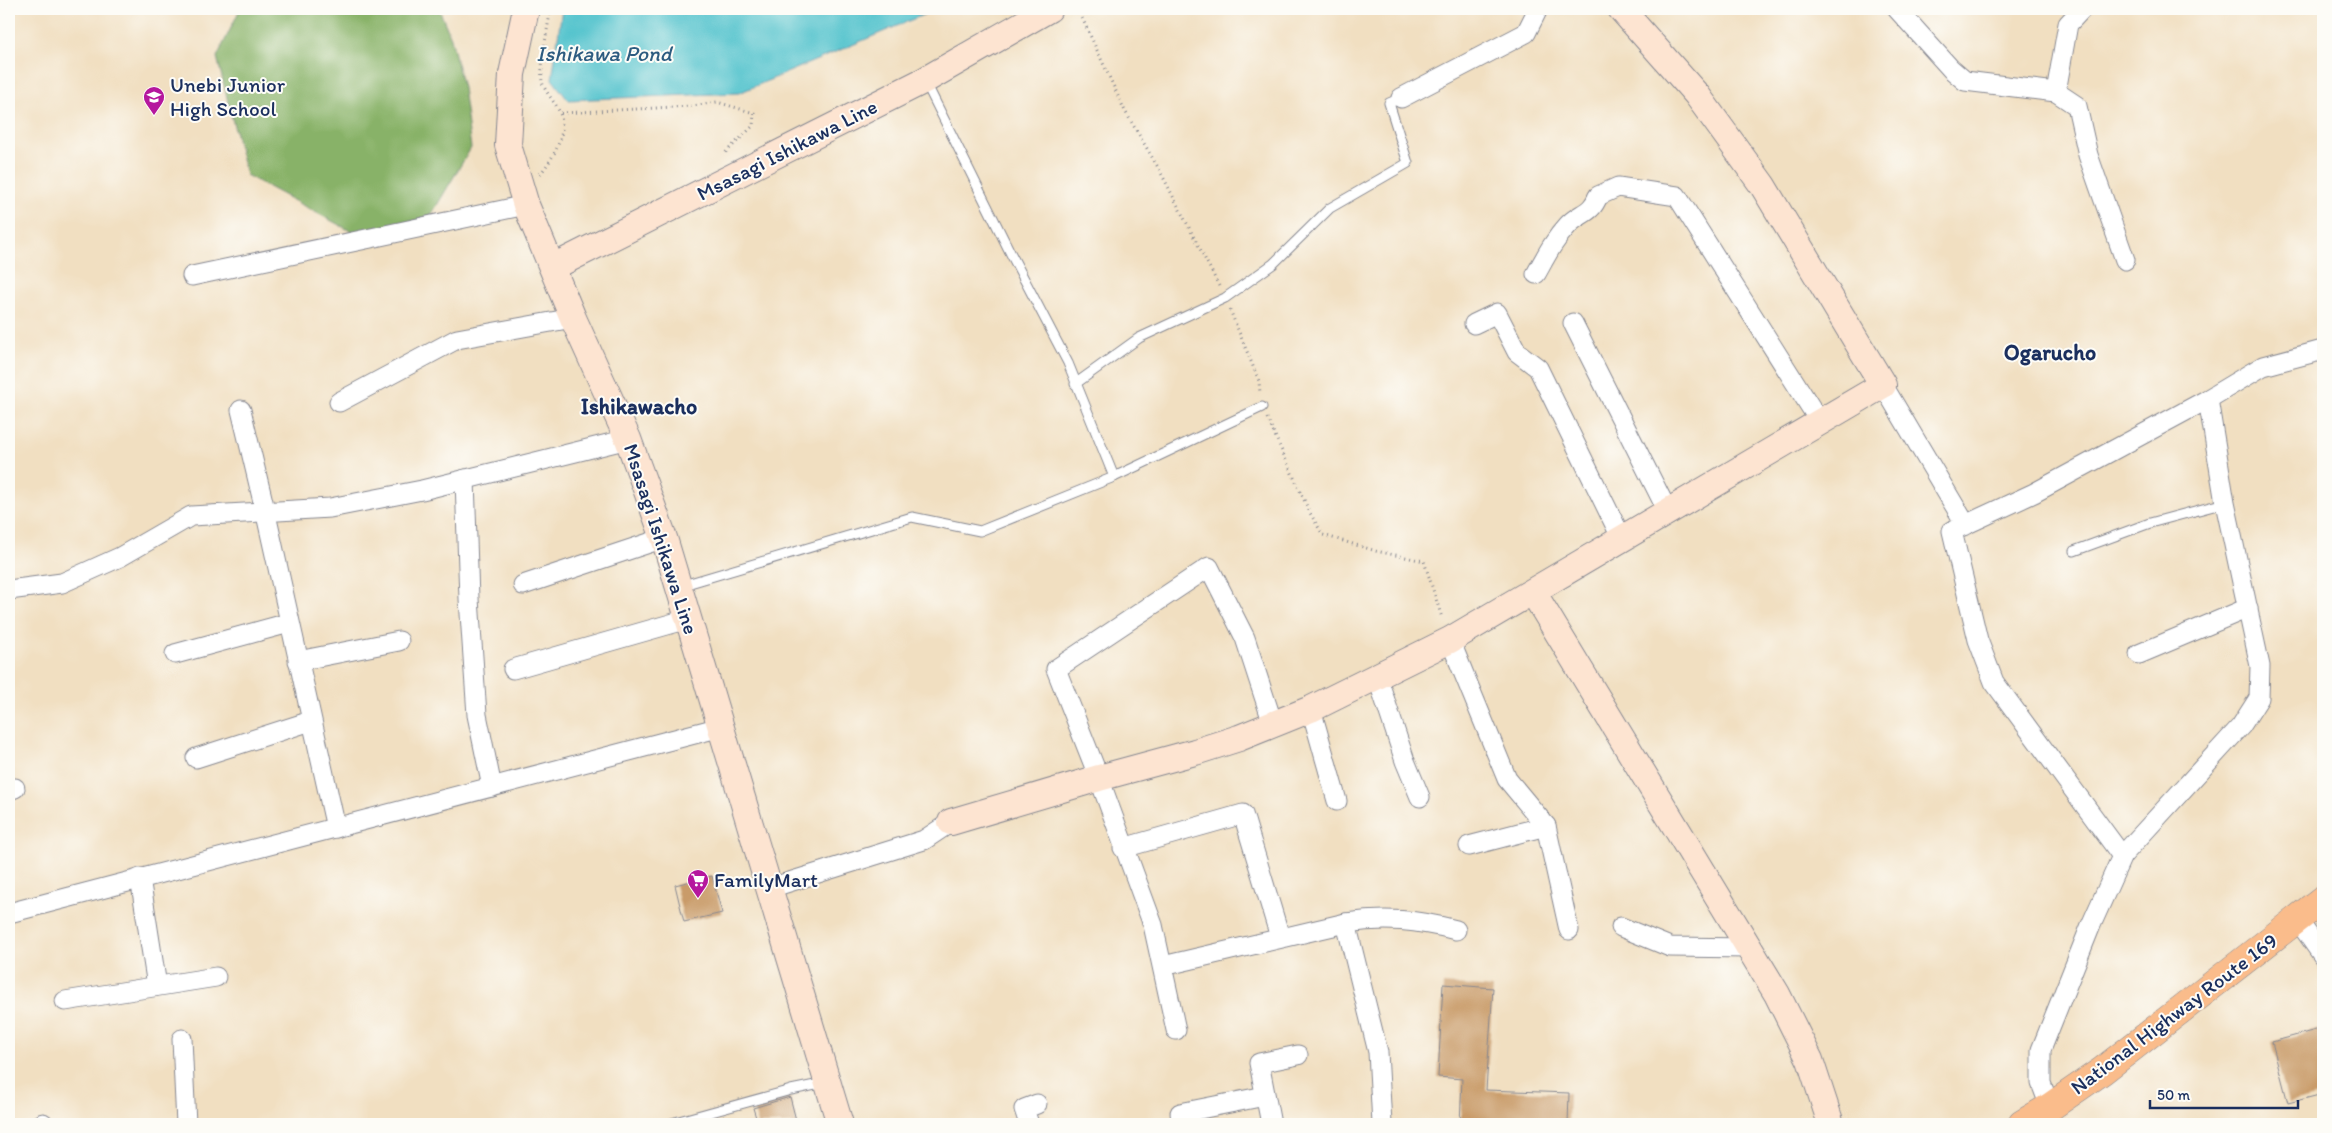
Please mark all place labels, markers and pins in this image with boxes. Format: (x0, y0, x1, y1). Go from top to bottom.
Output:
place label: Unebi Junior High School (170, 72, 286, 121)
school or university icon: Unebi Junior High School (142, 85, 166, 116)
place label: FamilyMart (714, 867, 818, 892)
supermarket icon: FamilyMart (686, 868, 710, 899)

